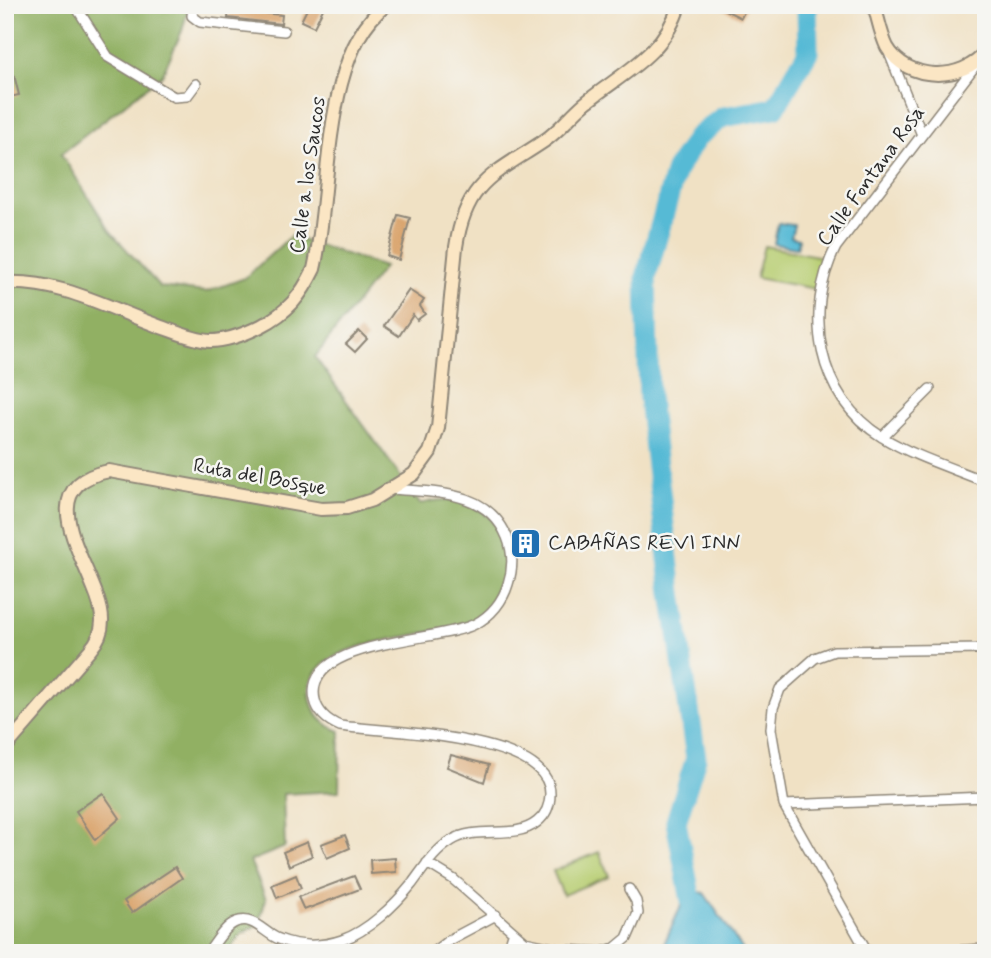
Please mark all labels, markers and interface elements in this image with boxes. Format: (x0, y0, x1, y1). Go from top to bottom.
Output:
street label: Calle a los Saucos (283, 95, 333, 255)
street label: Calle Fontana Rosa (810, 100, 932, 252)
street label: Ruta del Bosque (191, 452, 329, 503)
building icon: CABAÑAS REVI INN (508, 526, 542, 560)
place label: CABAÑAS REVI INN (548, 529, 741, 557)

